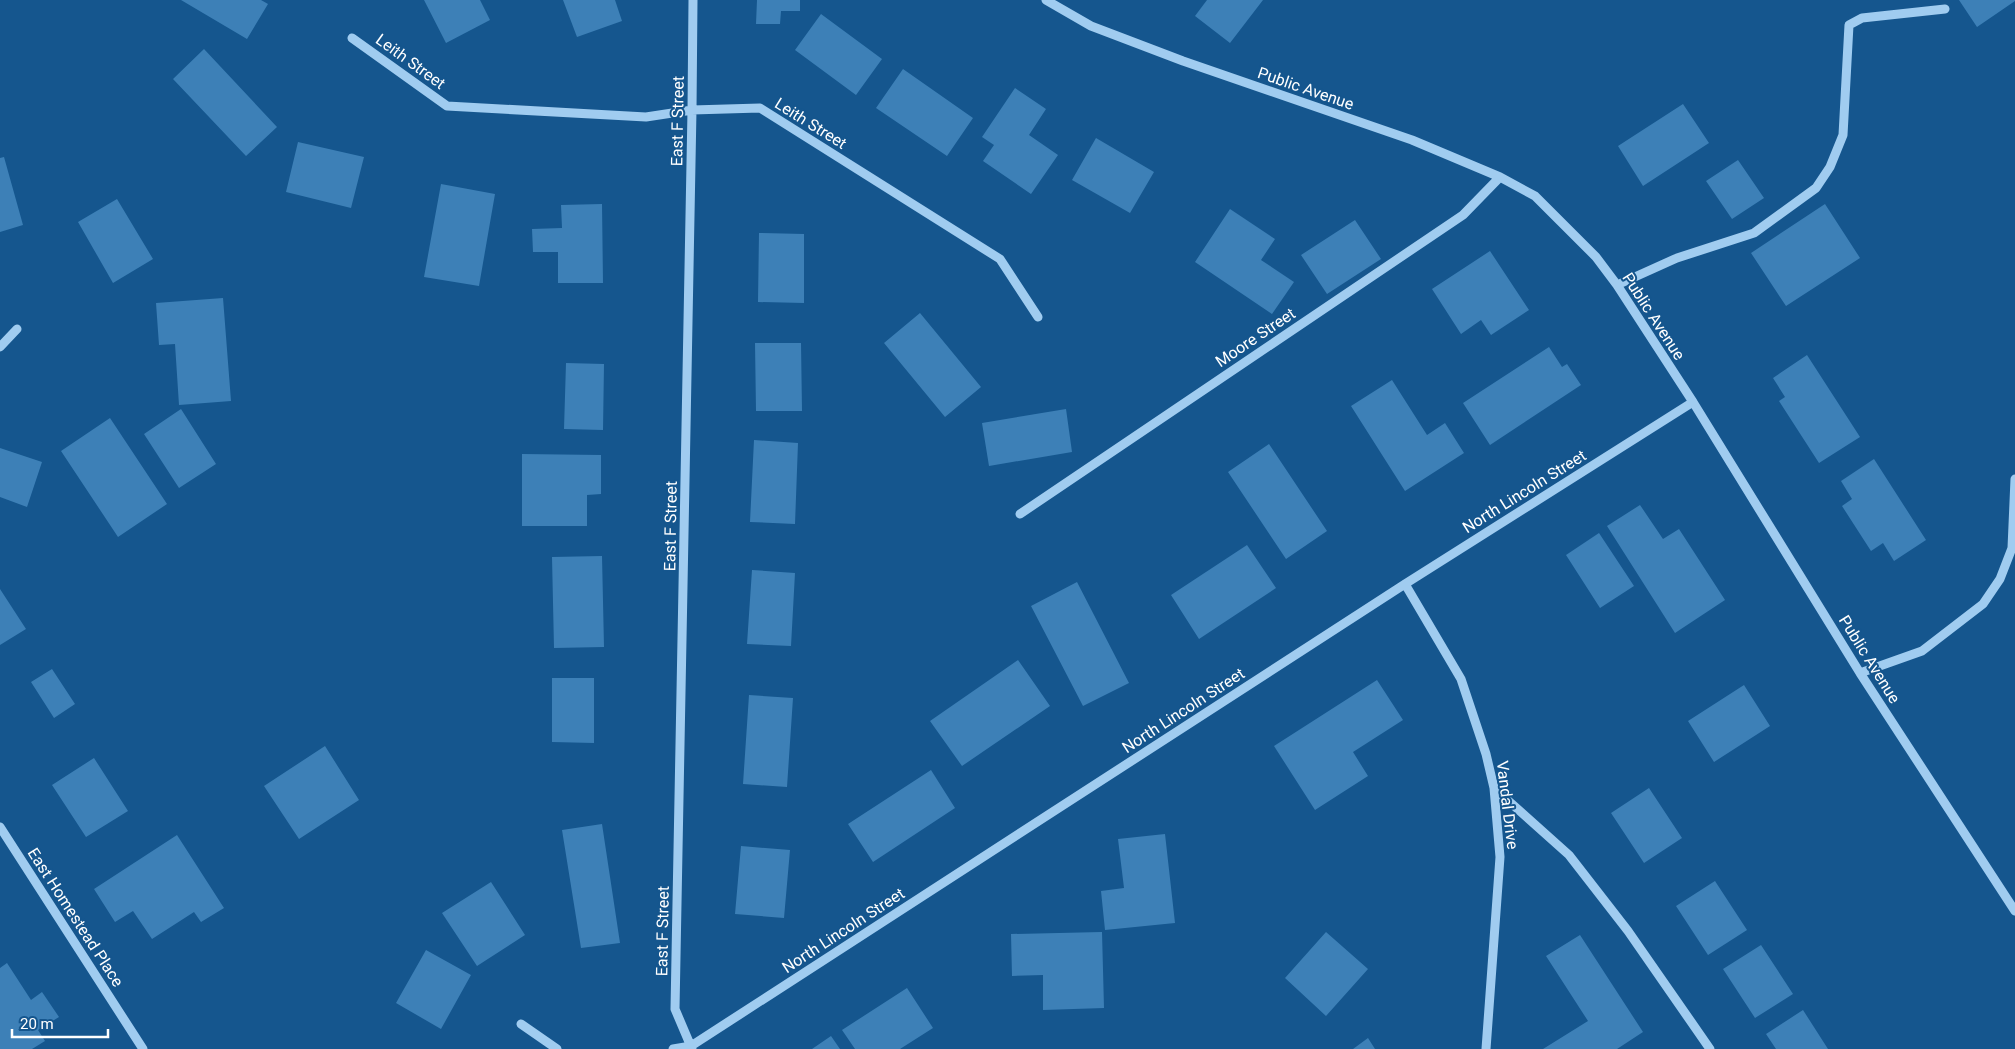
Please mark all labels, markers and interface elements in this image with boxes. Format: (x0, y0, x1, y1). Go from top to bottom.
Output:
street label: Leith Street (372, 30, 449, 93)
street label: Public Avenue (1255, 63, 1356, 114)
street label: East F Street (667, 76, 688, 166)
street label: Leith Street (771, 94, 850, 153)
street label: Public Avenue (1618, 269, 1689, 364)
street label: Moore Street (1212, 304, 1299, 371)
street label: North Lincoln Street (1459, 446, 1590, 537)
street label: East F Street (660, 481, 681, 571)
street label: Public Avenue (1835, 612, 1904, 707)
street label: North Lincoln Street (1119, 664, 1248, 757)
street label: Vandal Drive (1493, 760, 1522, 850)
street label: East Homestead Place (24, 844, 128, 990)
street label: North Lincoln Street (779, 884, 908, 977)
street label: East F Street (652, 886, 673, 976)
scale bar (12, 1006, 109, 1038)
text: 20 m (20, 1015, 54, 1033)

